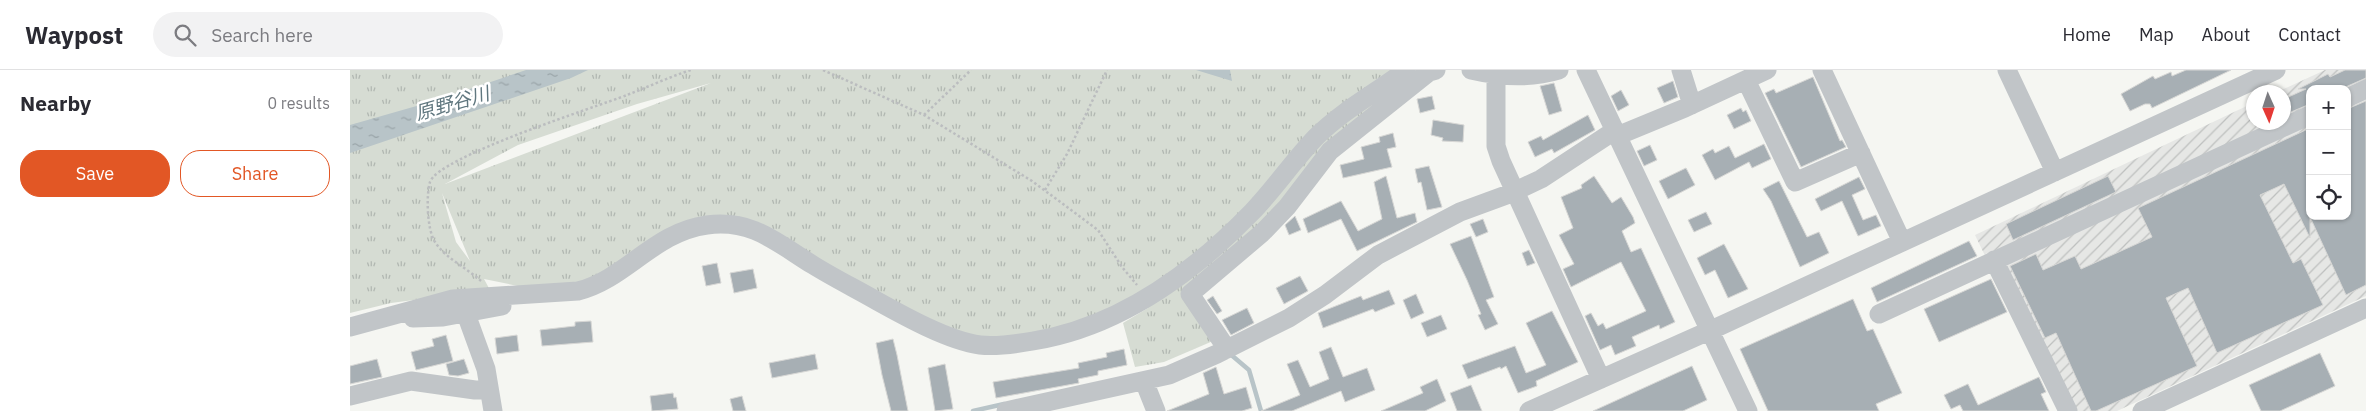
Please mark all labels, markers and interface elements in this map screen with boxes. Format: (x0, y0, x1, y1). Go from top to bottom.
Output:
search box (153, 12, 503, 57)
text: Waypost (25, 19, 123, 51)
icon: search (171, 21, 199, 49)
text: Search here (211, 23, 313, 47)
text: Home (2063, 23, 2111, 46)
text: Map (2139, 23, 2174, 46)
text: About (2202, 23, 2250, 46)
text: Contact (2278, 23, 2341, 46)
water label: 原野谷川 (412, 80, 494, 125)
north arrow (2246, 85, 2291, 130)
map controls (2306, 85, 2351, 220)
button: + (2306, 85, 2351, 130)
text: Nearby (20, 89, 91, 117)
text: 0 results (267, 93, 330, 113)
button: − (2306, 130, 2351, 175)
button: Save (20, 150, 170, 197)
button: Share (180, 150, 330, 197)
button: locate (2306, 175, 2351, 220)

